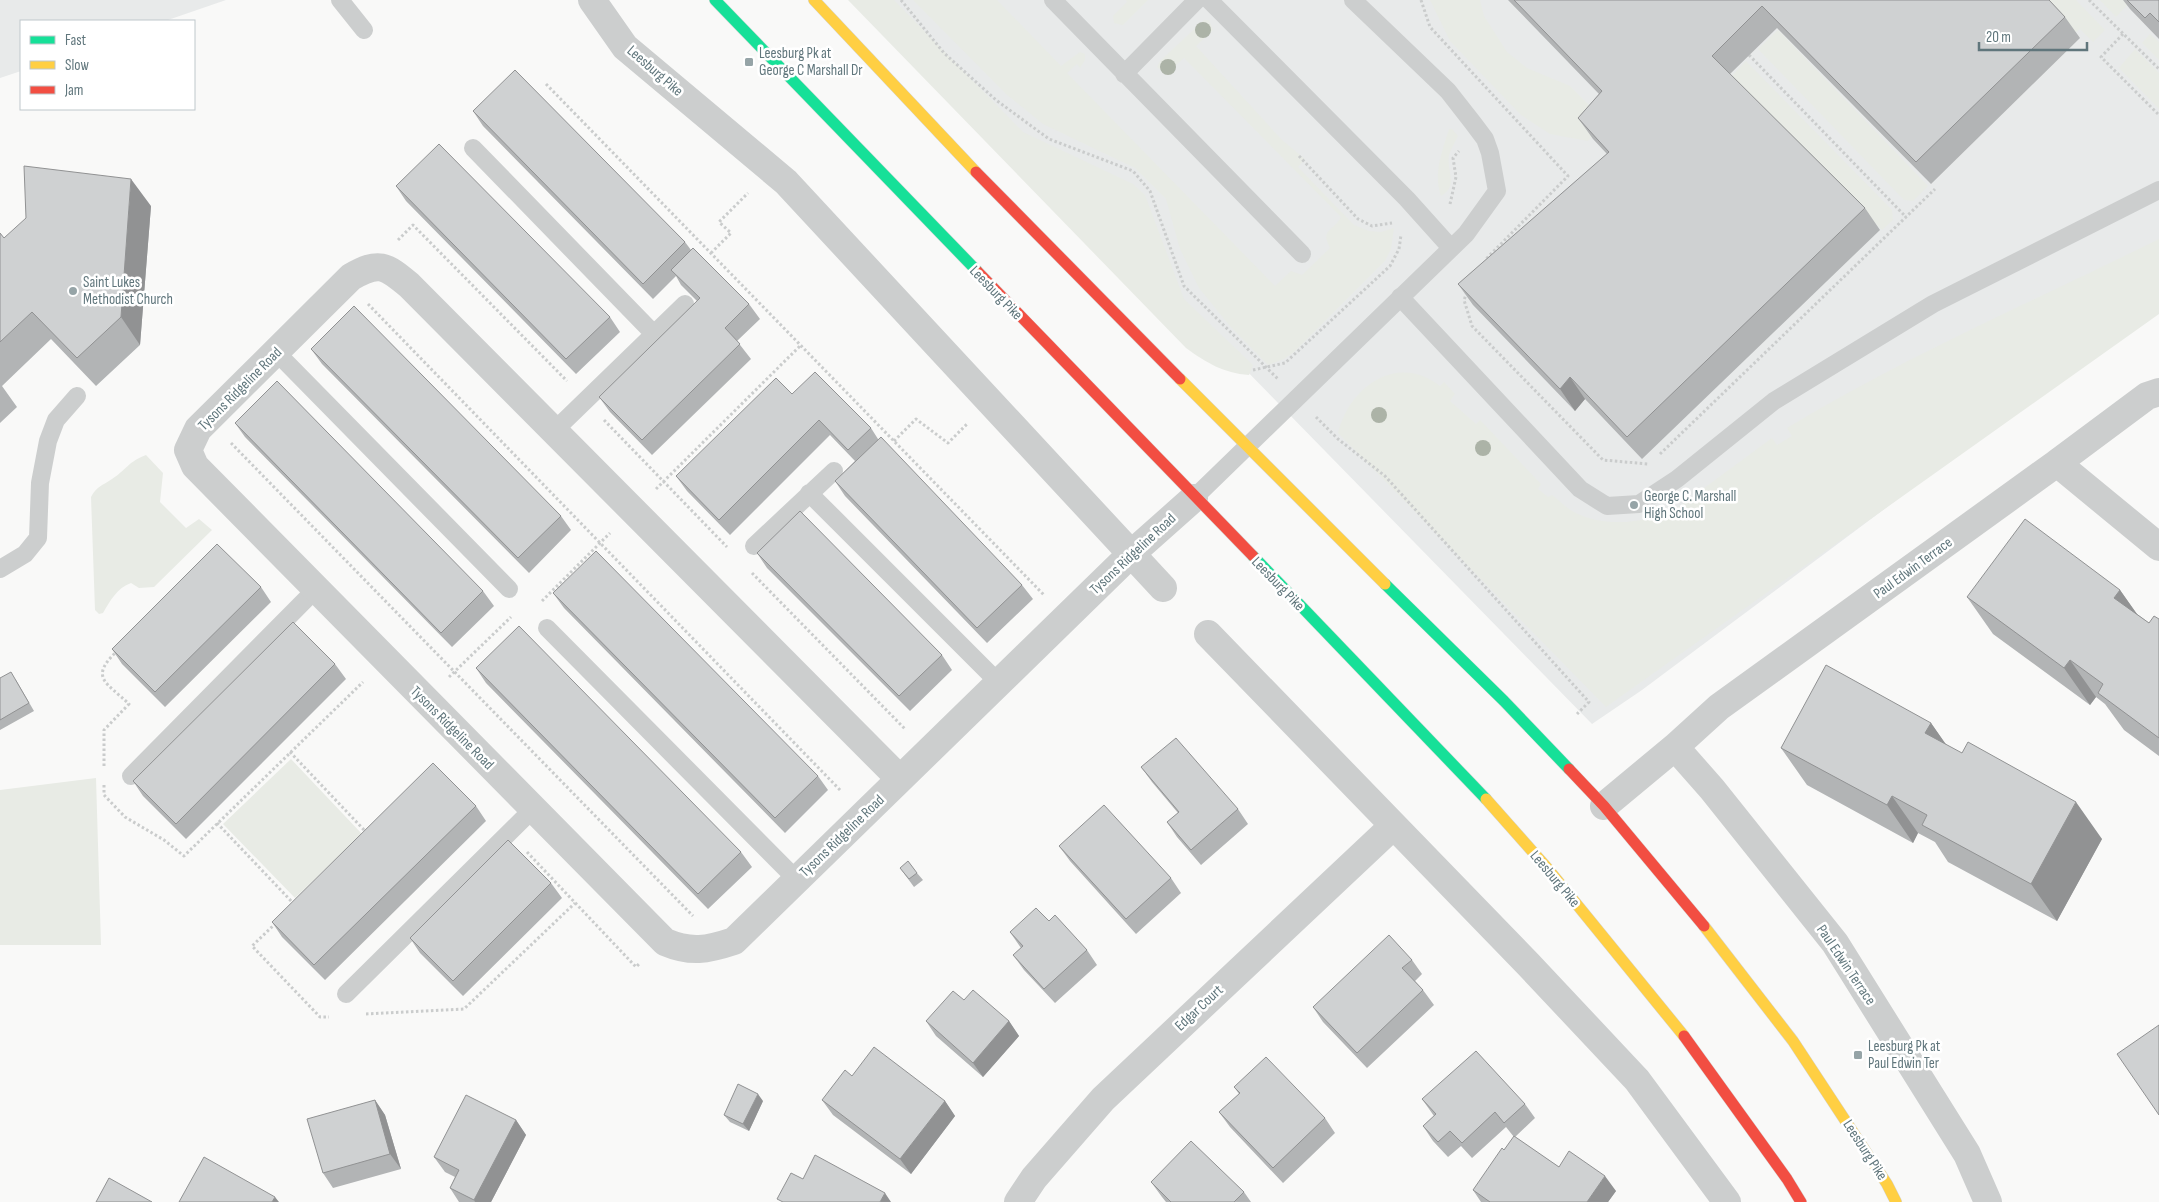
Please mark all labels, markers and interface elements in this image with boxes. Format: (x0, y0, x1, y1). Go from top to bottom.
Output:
legend (20, 20, 195, 110)
scale bar (1979, 20, 2086, 52)
text: 20 m (1986, 28, 2011, 47)
text: Fast (65, 31, 87, 50)
street label: Leesburg Pike (623, 41, 687, 101)
place label: Leesburg Pk at George C Marshall Dr (759, 44, 863, 80)
text: Slow (65, 56, 89, 75)
marker: Leesburg Pk at George C Marshall Dr (743, 56, 755, 68)
text: Jam (64, 81, 83, 100)
street label: Leesburg Pike (965, 262, 1027, 324)
place label: Saint Lukes Methodist Church (83, 273, 173, 309)
marker: Saint Lukes Methodist Church (67, 285, 79, 297)
street label: Tysons Ridgeline Road (194, 343, 286, 435)
place label: George C. Marshall High School (1644, 487, 1736, 523)
marker: George C. Marshall High School (1628, 499, 1640, 511)
street label: Tysons Ridgeline Road (1086, 509, 1180, 599)
street label: Paul Edwin Terrace (1870, 533, 1956, 603)
street label: Leesburg Pike (1247, 553, 1309, 615)
street label: Tysons Ridgeline Road (406, 682, 498, 774)
street label: Tysons Ridgeline Road (796, 791, 888, 881)
street label: Leesburg Pike (1526, 847, 1584, 911)
street label: Paul Edwin Terrace (1812, 921, 1880, 1009)
street label: Edgar Court (1171, 981, 1227, 1035)
place label: Leesburg Pk at Paul Edwin Ter (1868, 1037, 1941, 1073)
marker: Leesburg Pk at Paul Edwin Ter (1852, 1049, 1864, 1061)
street label: Leesburg Pike (1838, 1116, 1892, 1184)

